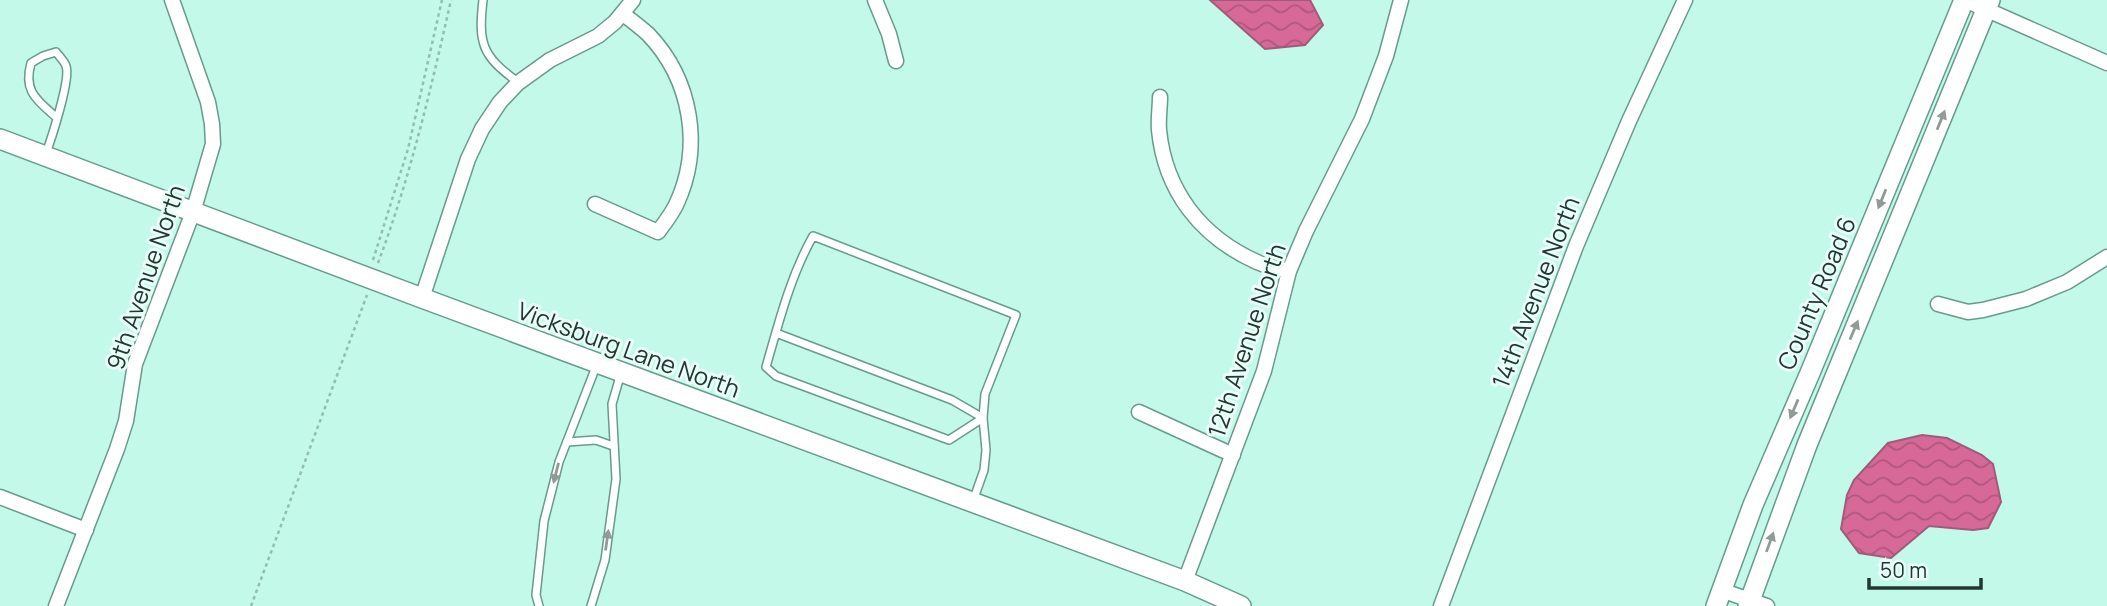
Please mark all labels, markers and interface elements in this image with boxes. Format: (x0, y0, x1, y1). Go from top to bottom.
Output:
one-way arrow (1936, 109, 1947, 130)
street label: 9th Avenue North (98, 180, 192, 374)
one-way arrow (1876, 189, 1888, 209)
street label: 14th Avenue North (1483, 192, 1587, 392)
street label: County Road 6 (1769, 211, 1863, 375)
street label: 12th Avenue North (1199, 239, 1293, 441)
street label: Vicksburg Lane North (513, 293, 745, 405)
one-way arrow (1849, 320, 1860, 341)
one-way arrow (1788, 399, 1800, 419)
one-way arrow (550, 462, 561, 484)
one-way arrow (602, 529, 613, 551)
one-way arrow (1765, 531, 1776, 552)
scale bar (1869, 546, 1981, 590)
text: 50 m (1880, 556, 1927, 584)

